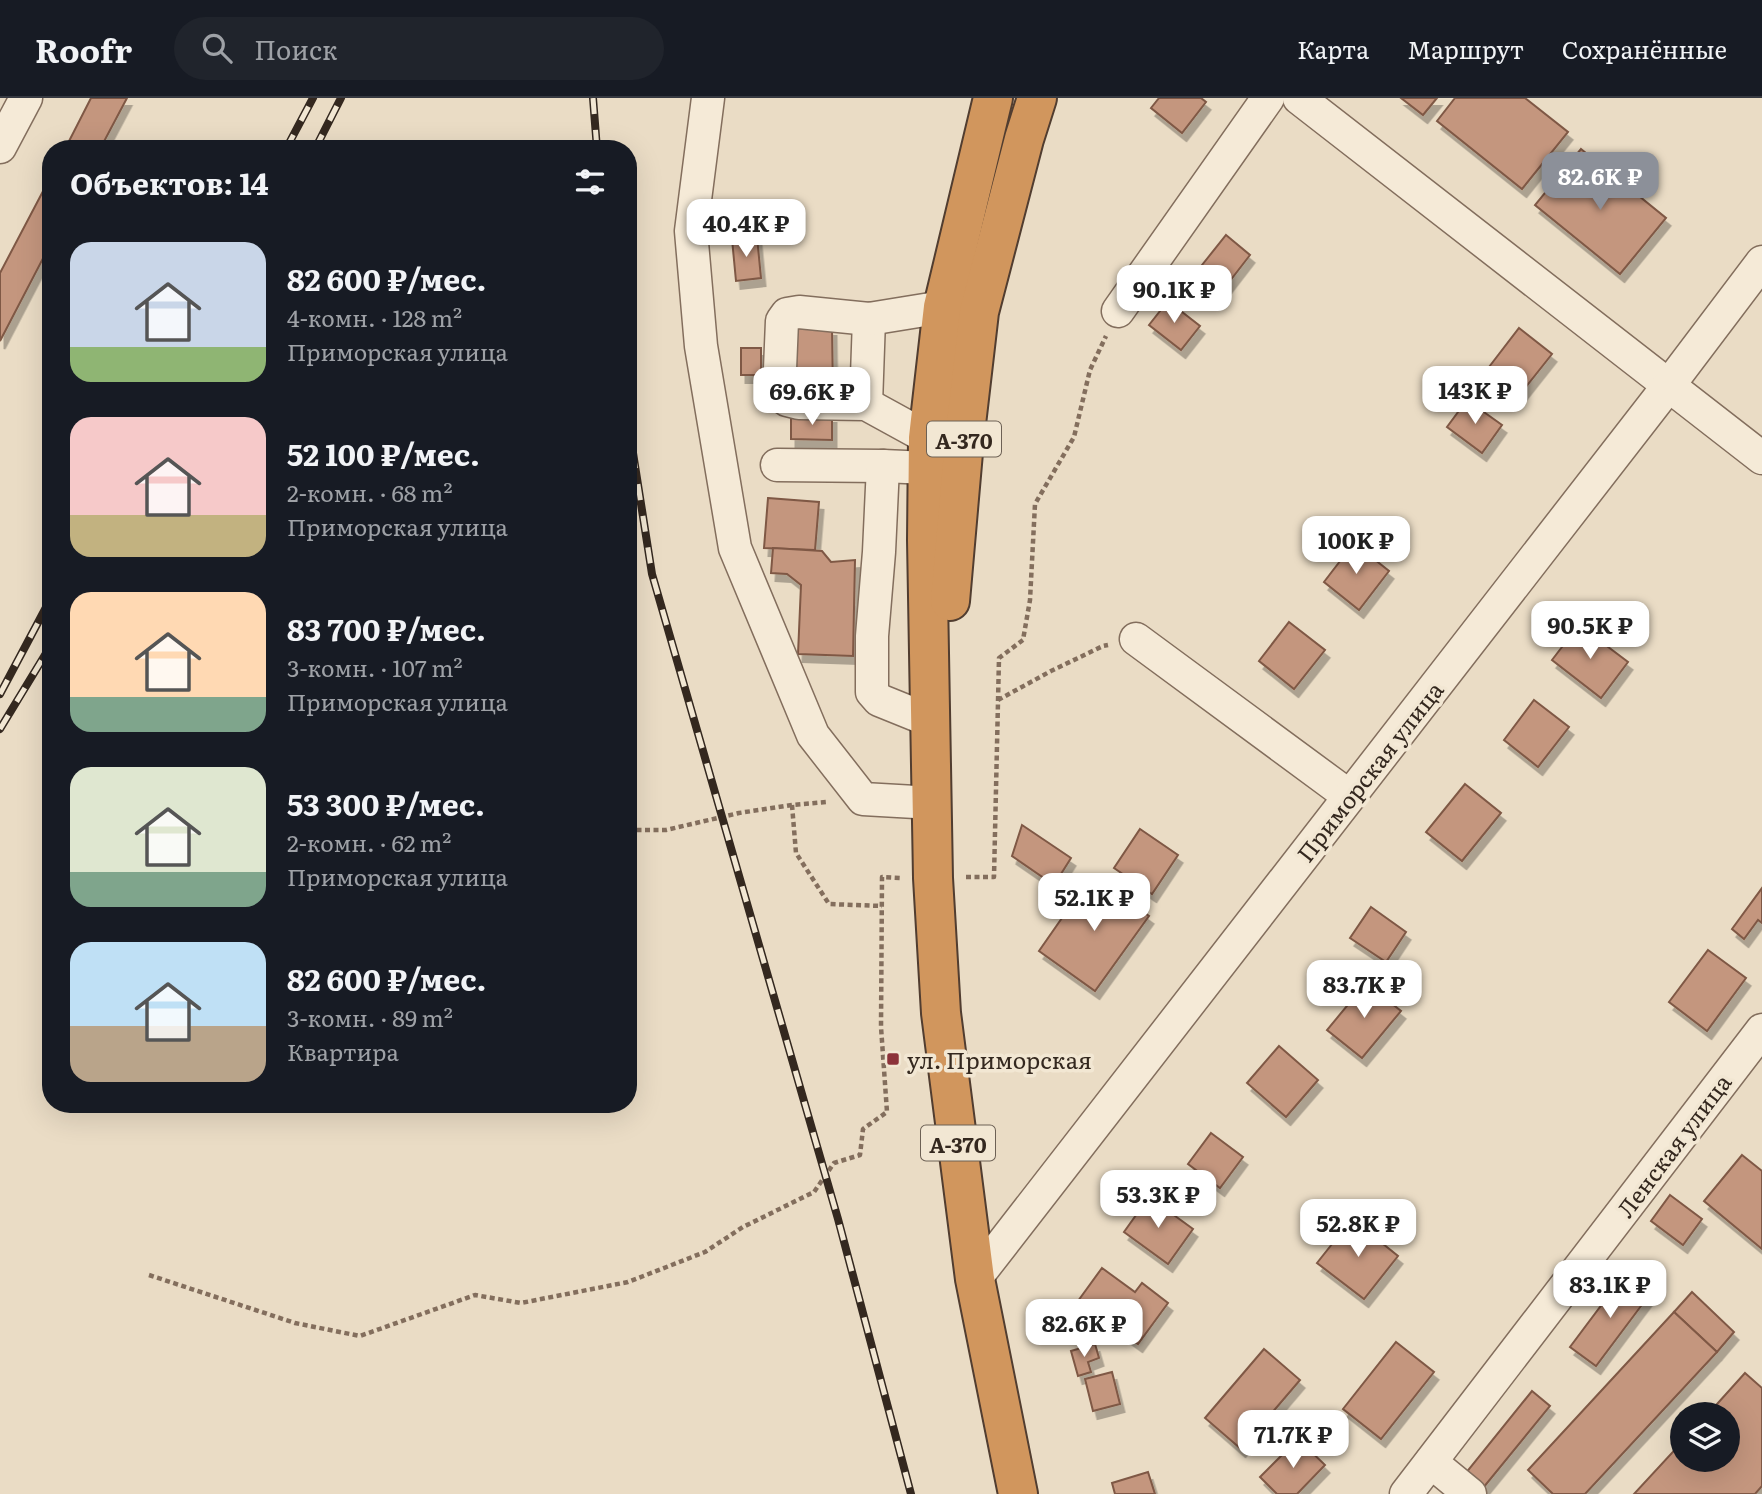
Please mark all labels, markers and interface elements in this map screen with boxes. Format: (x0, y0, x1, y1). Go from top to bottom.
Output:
search box (174, 17, 664, 80)
text: Roofr (35, 24, 132, 73)
icon: search (198, 29, 236, 67)
text: Поиск (254, 29, 337, 68)
text: Карта (1297, 31, 1369, 66)
text: Маршрут (1407, 31, 1524, 66)
text: Сохранённые (1562, 31, 1727, 66)
pin: 82.6K ₽ (1535, 152, 1665, 212)
text: 82.6K ₽ (1558, 158, 1642, 192)
text: Объектов: 14 (70, 160, 269, 204)
icon: filters (571, 163, 609, 201)
pin: 40.4K ₽ (681, 200, 811, 259)
text: 40.4K ₽ (703, 205, 789, 239)
text: 82 600 ₽/мес. (287, 256, 487, 300)
pin: 90.1K ₽ (1109, 266, 1239, 325)
icon: home (126, 270, 210, 354)
text: 90.1K ₽ (1133, 271, 1215, 305)
text: 4-комн. · 128 m² (287, 300, 462, 334)
text: Приморская улица (287, 334, 508, 368)
pin: 143K ₽ (1418, 366, 1532, 426)
pin: 69.6K ₽ (747, 368, 877, 427)
text: 143K ₽ (1438, 372, 1512, 406)
text: 69.6K ₽ (769, 373, 855, 407)
road number: А-370 (927, 422, 1001, 456)
text: 52 100 ₽/мес. (287, 431, 480, 475)
icon: home (126, 445, 210, 529)
text: 2-комн. · 68 m² (287, 475, 453, 509)
text: Приморская улица (287, 509, 508, 543)
pin: 100K ₽ (1299, 517, 1413, 576)
text: 100K ₽ (1318, 522, 1394, 556)
pin: 90.5K ₽ (1525, 602, 1655, 661)
text: 83 700 ₽/мес. (287, 606, 486, 650)
text: 90.5K ₽ (1547, 607, 1633, 641)
icon: home (126, 620, 210, 704)
text: 3-комн. · 107 m² (287, 650, 463, 684)
street label: Приморская улица (1288, 673, 1451, 869)
text: Приморская улица (287, 684, 508, 718)
text: 53 300 ₽/мес. (287, 781, 485, 825)
icon: home (126, 795, 210, 879)
text: 2-комн. · 62 m² (287, 825, 452, 859)
text: Приморская улица (287, 859, 508, 893)
pin: 52.1K ₽ (1029, 874, 1159, 933)
text: 52.1K ₽ (1054, 879, 1134, 913)
text: 82 600 ₽/мес. (287, 956, 487, 1000)
pin: 83.7K ₽ (1299, 960, 1429, 1020)
text: 83.7K ₽ (1323, 966, 1405, 1000)
icon: home (126, 970, 210, 1054)
text: 3-комн. · 89 m² (287, 1000, 453, 1034)
text: Квартира (287, 1034, 399, 1068)
place label: ул. Приморская (907, 1042, 1092, 1076)
marker: ул. Приморская (885, 1051, 901, 1067)
street label: Ленская улица (1608, 1066, 1739, 1224)
road number: А-370 (921, 1126, 995, 1160)
pin: 53.3K ₽ (1093, 1170, 1223, 1230)
text: 53.3K ₽ (1116, 1176, 1200, 1210)
pin: 52.8K ₽ (1293, 1200, 1423, 1259)
text: 52.8K ₽ (1316, 1205, 1400, 1239)
pin: 83.1K ₽ (1545, 1260, 1675, 1320)
text: 83.1K ₽ (1569, 1266, 1651, 1300)
pin: 82.6K ₽ (1019, 1300, 1149, 1359)
text: 82.6K ₽ (1042, 1305, 1126, 1339)
map controls (1670, 1402, 1740, 1472)
button: layers (1670, 1402, 1740, 1472)
pin: 71.7K ₽ (1228, 1410, 1358, 1470)
text: 71.7K ₽ (1254, 1416, 1332, 1450)

